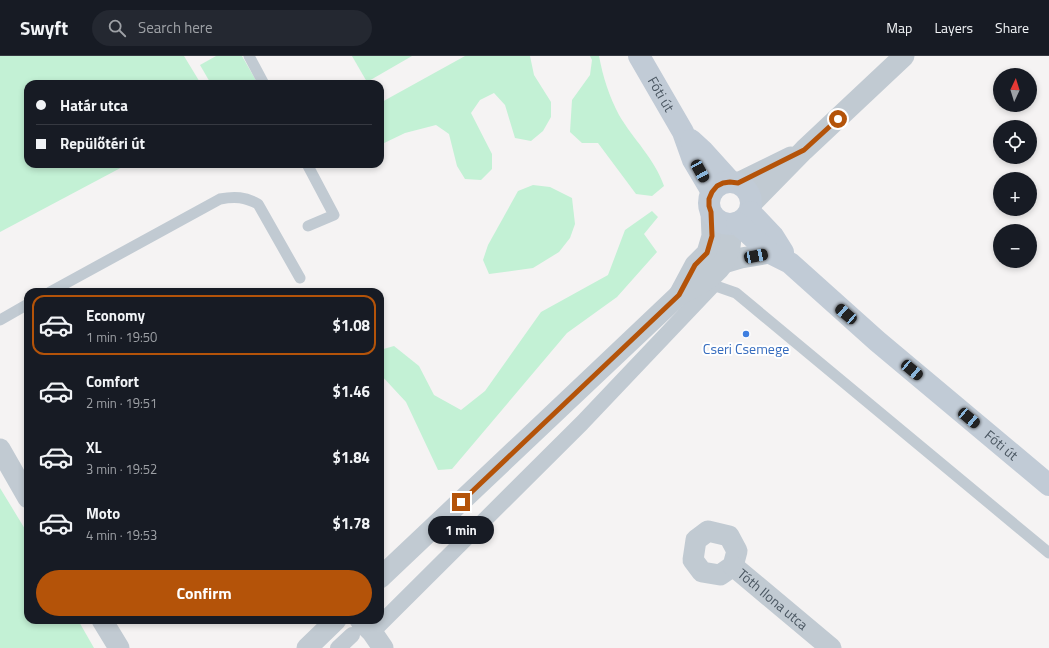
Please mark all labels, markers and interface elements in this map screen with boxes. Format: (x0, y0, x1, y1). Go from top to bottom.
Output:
search box (92, 10, 372, 46)
text: Swyft (20, 13, 68, 42)
text: Search here (138, 16, 212, 39)
icon: search (106, 17, 128, 39)
text: Map (886, 17, 912, 38)
text: Layers (934, 17, 973, 38)
text: Share (995, 17, 1029, 38)
north arrow (993, 68, 1037, 112)
map controls (993, 68, 1037, 268)
street label: Fóti út (643, 72, 680, 116)
text: Határ utca (60, 94, 128, 117)
route start (829, 110, 847, 128)
button: locate (993, 120, 1037, 164)
text: Repülőtéri út (60, 132, 145, 155)
car (689, 158, 711, 184)
button: + (993, 172, 1037, 216)
button: − (993, 224, 1037, 268)
car (743, 248, 769, 264)
car (833, 302, 859, 326)
text: Economy (86, 304, 145, 327)
icon: car (38, 307, 74, 343)
text: $1.08 (333, 314, 370, 337)
text: 1 min · 19:50 (86, 327, 157, 347)
marker: Cseri Csemege (741, 329, 751, 339)
place label: Cseri Csemege (703, 338, 789, 359)
car (899, 358, 925, 382)
text: Comfort (86, 370, 139, 393)
icon: car (38, 373, 74, 409)
text: $1.46 (333, 380, 370, 403)
text: 2 min · 19:51 (86, 393, 157, 413)
car (956, 406, 982, 430)
street label: Fóti út (980, 425, 1023, 465)
text: XL (86, 436, 102, 459)
icon: car (38, 439, 74, 475)
text: $1.84 (333, 446, 370, 469)
text: 3 min · 19:52 (86, 459, 157, 479)
route end (452, 493, 470, 511)
text: Moto (86, 502, 120, 525)
icon: car (38, 505, 74, 541)
text: $1.78 (333, 512, 370, 535)
callout: 1 min (428, 516, 494, 544)
text: 1 min (445, 520, 477, 540)
text: 4 min · 19:53 (86, 525, 157, 545)
street label: Tóth Ilona utca (733, 563, 813, 635)
button: Confirm (36, 570, 372, 616)

